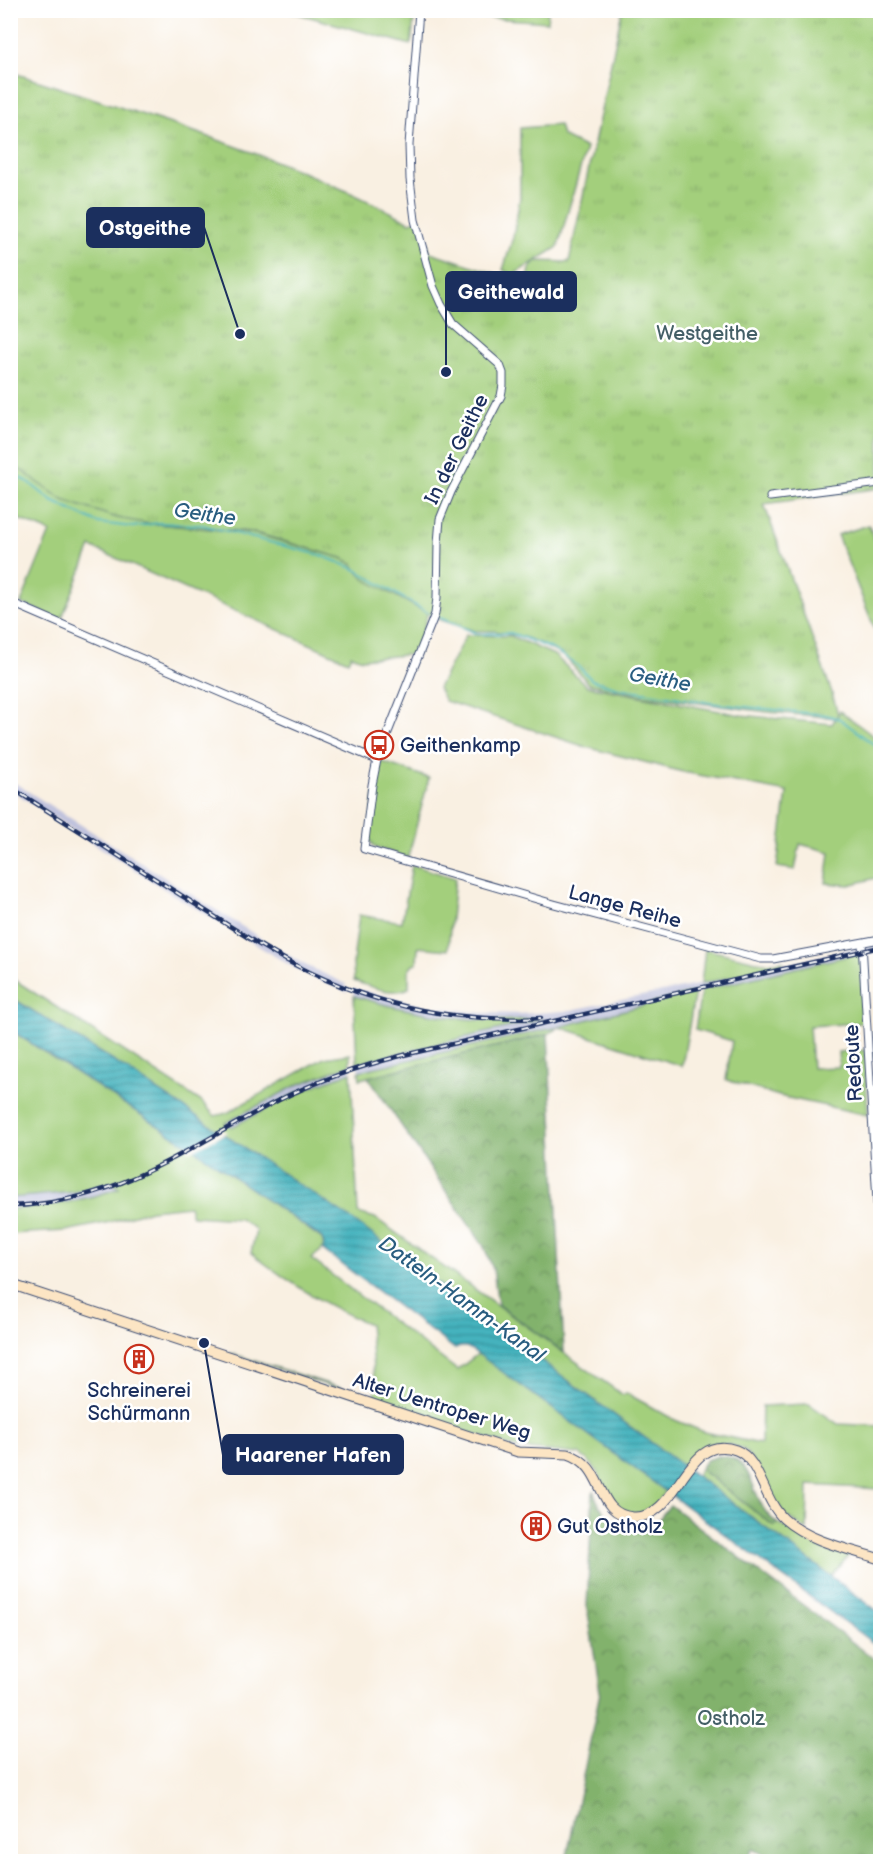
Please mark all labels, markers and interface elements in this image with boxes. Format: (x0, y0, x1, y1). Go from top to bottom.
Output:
callout: Ostgeithe (87, 208, 204, 247)
text: Ostgeithe (99, 216, 191, 241)
callout: Geithewald (446, 272, 576, 311)
text: Geithewald (458, 280, 564, 305)
park label: Westgeithe (656, 322, 758, 346)
street label: In der Geithe (420, 390, 494, 508)
water label: Geithe (172, 498, 238, 531)
water label: Geithe (627, 662, 693, 697)
bus stop icon: Geithenkamp (363, 729, 395, 761)
place label: Geithenkamp (400, 734, 521, 758)
street label: Lange Reihe (566, 880, 684, 934)
street label: Redoute (840, 1024, 868, 1102)
water label: Datteln-Hamm-Kanal (374, 1231, 551, 1369)
building icon: Schreinerei Schürmann (123, 1343, 155, 1375)
street label: Alter Uentroper Weg (350, 1368, 533, 1445)
place label: Schreinerei Schürmann (87, 1379, 191, 1426)
callout: Haarener Hafen (223, 1435, 403, 1474)
text: Haarener Hafen (235, 1443, 391, 1468)
building icon: Gut Ostholz (520, 1510, 552, 1542)
place label: Gut Ostholz (557, 1515, 663, 1539)
park label: Ostholz (697, 1707, 765, 1731)

